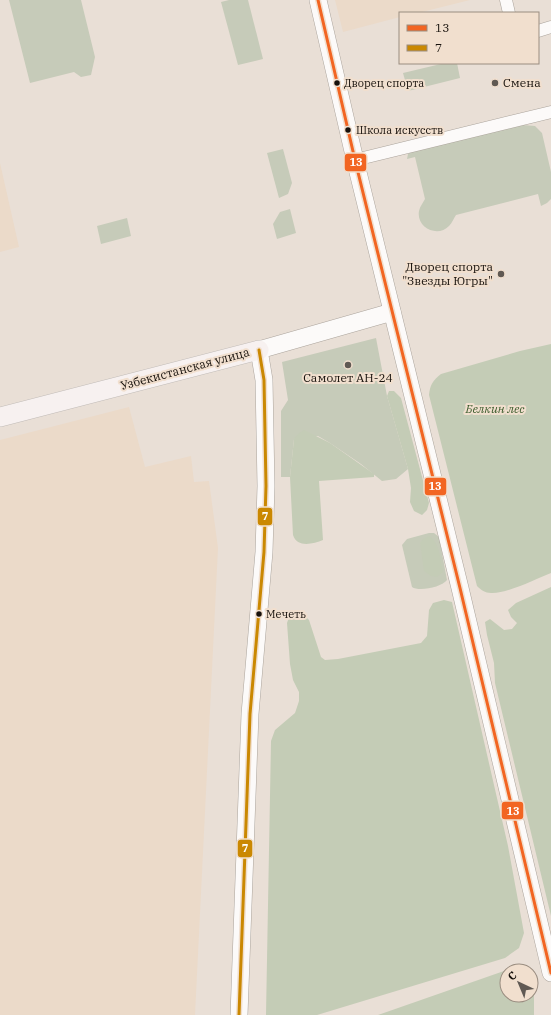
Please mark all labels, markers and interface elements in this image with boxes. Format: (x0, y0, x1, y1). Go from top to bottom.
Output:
legend (399, 12, 539, 64)
text: 13 (435, 20, 449, 35)
text: 7 (435, 40, 442, 55)
place label: Смена (503, 75, 541, 90)
place label: Дворец спорта (344, 76, 424, 90)
marker: Дворец спорта (332, 78, 342, 88)
marker: Смена (490, 78, 500, 88)
place label: Школа искусств (356, 123, 443, 137)
marker: Школа искусств (343, 125, 353, 135)
line badge: 13 (344, 153, 367, 172)
text: 13 (349, 155, 363, 169)
place label: Дворец спорта "Звезды Югры" (402, 259, 493, 288)
marker: Дворец спорта "Звезды Югры" (496, 269, 506, 279)
street label: Узбекистанская улица (119, 344, 252, 393)
marker: Самолет АН-24 (343, 360, 353, 370)
place label: Самолет АН-24 (303, 370, 393, 385)
park label: Белкин лес (465, 401, 525, 416)
line badge: 13 (424, 477, 447, 496)
text: 13 (428, 479, 442, 493)
line badge: 7 (257, 507, 273, 526)
text: 7 (262, 509, 268, 523)
place label: Мечеть (266, 607, 306, 621)
marker: Мечеть (254, 609, 264, 619)
line badge: 13 (501, 801, 524, 820)
text: 13 (506, 804, 520, 818)
line badge: 7 (237, 839, 253, 858)
text: 7 (242, 841, 248, 855)
north arrow (499, 963, 539, 1003)
text: С (505, 968, 520, 983)

